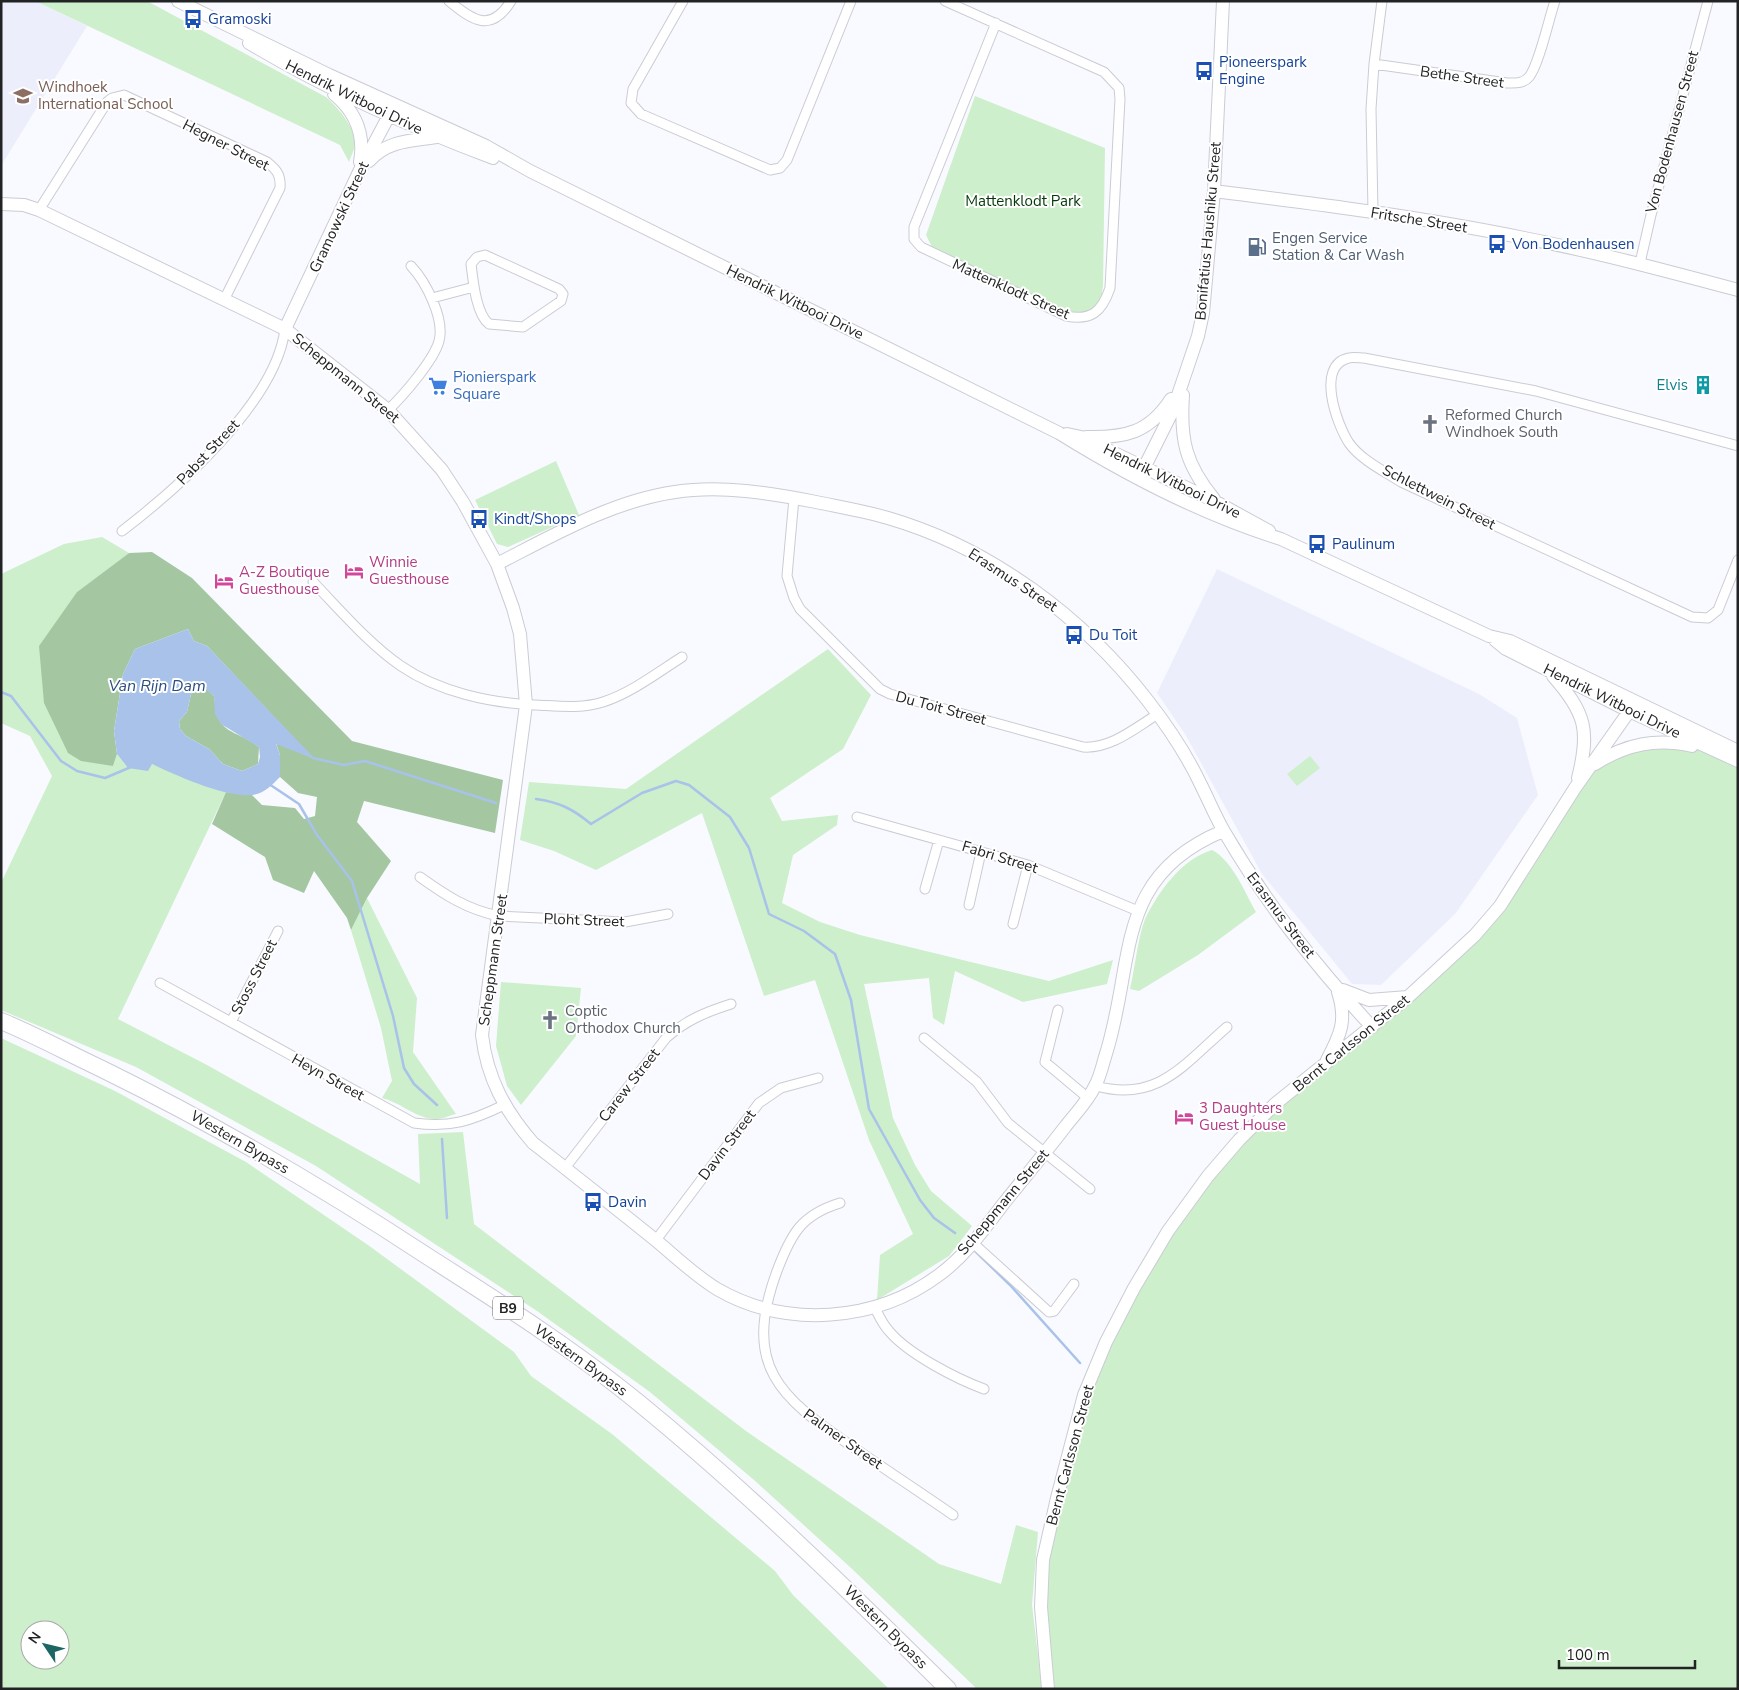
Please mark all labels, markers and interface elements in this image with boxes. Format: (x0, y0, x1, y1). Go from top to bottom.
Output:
bus stop icon: Gramoski (182, 8, 204, 30)
place label: Gramoski (208, 9, 272, 29)
street label: Von Bodenhausen Street (1640, 48, 1703, 216)
place label: Pioneerspark Engine (1219, 52, 1307, 89)
street label: Hendrik Witbooi Drive (282, 55, 426, 139)
bus stop icon: Pioneerspark Engine (1193, 60, 1215, 82)
street label: Bethe Street (1419, 61, 1506, 93)
place label: Windhoek International School (38, 77, 174, 114)
school or university icon: Windhoek International School (12, 85, 34, 107)
street label: Hegner Street (179, 115, 273, 176)
street label: Bonifatius Haushiku Street (1190, 140, 1226, 321)
street label: Gramowski Street (304, 157, 374, 276)
park label: Mattenklodt Park (965, 191, 1081, 211)
street label: Fritsche Street (1369, 202, 1470, 238)
place label: Engen Service Station & Car Wash (1272, 228, 1404, 265)
bus stop icon: Von Bodenhausen (1486, 233, 1508, 255)
place label: Von Bodenhausen (1511, 234, 1635, 254)
fuel station icon: Engen Service Station & Car Wash (1246, 236, 1268, 258)
street label: Mattenklodt Street (949, 254, 1074, 324)
street label: Hendrik Witbooi Drive (723, 260, 867, 344)
street label: Scheppmann Street (288, 328, 404, 428)
place label: Pionierspark Square (453, 367, 537, 404)
building icon: Elvis (1692, 374, 1714, 396)
supermarket icon: Pionierspark Square (427, 375, 449, 397)
place label: Elvis (1657, 375, 1688, 395)
place label: Reformed Church Windhoek South (1445, 405, 1563, 442)
church icon: Reformed Church Windhoek South (1419, 413, 1441, 435)
street label: Pabst Street (172, 414, 244, 489)
street label: Hendrik Witbooi Drive (1100, 439, 1244, 523)
street label: Schlettwein Street (1379, 460, 1500, 535)
bus stop icon: Kindt/Shops (468, 508, 490, 530)
place label: Kindt/Shops (494, 509, 576, 529)
bus stop icon: Paulinum (1306, 533, 1328, 555)
place label: Paulinum (1332, 534, 1395, 554)
street label: Erasmus Street (965, 544, 1062, 617)
place label: Winnie Guesthouse (369, 552, 449, 589)
hotel icon: Winnie Guesthouse (343, 560, 365, 582)
place label: A-Z Boutique Guesthouse (239, 562, 329, 599)
hotel icon: A-Z Boutique Guesthouse (213, 570, 235, 592)
bus stop icon: Du Toit (1063, 624, 1085, 646)
place label: Du Toit (1089, 625, 1138, 645)
street label: Hendrik Witbooi Drive (1540, 659, 1684, 743)
water label: Van Rijn Dam (108, 675, 206, 697)
street label: Du Toit Street (893, 686, 989, 730)
street label: Fabri Street (960, 836, 1041, 878)
street label: Erasmus Street (1242, 868, 1320, 963)
street label: Scheppmann Street (474, 892, 512, 1027)
street label: Ploht Street (543, 909, 625, 931)
street label: Stoss Street (226, 935, 282, 1018)
street label: Bernt Carlsson Street (1288, 989, 1414, 1096)
place label: Coptic Orthodox Church (565, 1001, 681, 1038)
church icon: Coptic Orthodox Church (539, 1009, 561, 1031)
street label: Carew Street (594, 1043, 665, 1126)
street label: Heyn Street (288, 1049, 369, 1106)
place label: 3 Daughters Guest House (1199, 1098, 1286, 1135)
street label: Davin Street (694, 1105, 761, 1184)
street label: Western Bypass (187, 1106, 293, 1178)
hotel icon: 3 Daughters Guest House (1173, 1106, 1195, 1128)
street label: Scheppmann Street (953, 1144, 1054, 1259)
bus stop icon: Davin (582, 1191, 604, 1213)
place label: Davin (608, 1192, 647, 1212)
road number: B9 (493, 1296, 523, 1320)
street label: Western Bypass (530, 1319, 632, 1401)
street label: Bernt Carlsson Street (1042, 1382, 1099, 1527)
street label: Palmer Street (799, 1404, 887, 1474)
street label: Western Bypass (840, 1581, 932, 1673)
north arrow (20, 1620, 70, 1670)
text: N (24, 1628, 46, 1648)
scale bar (1559, 1638, 1695, 1670)
text: 100 m (1566, 1645, 1610, 1665)

